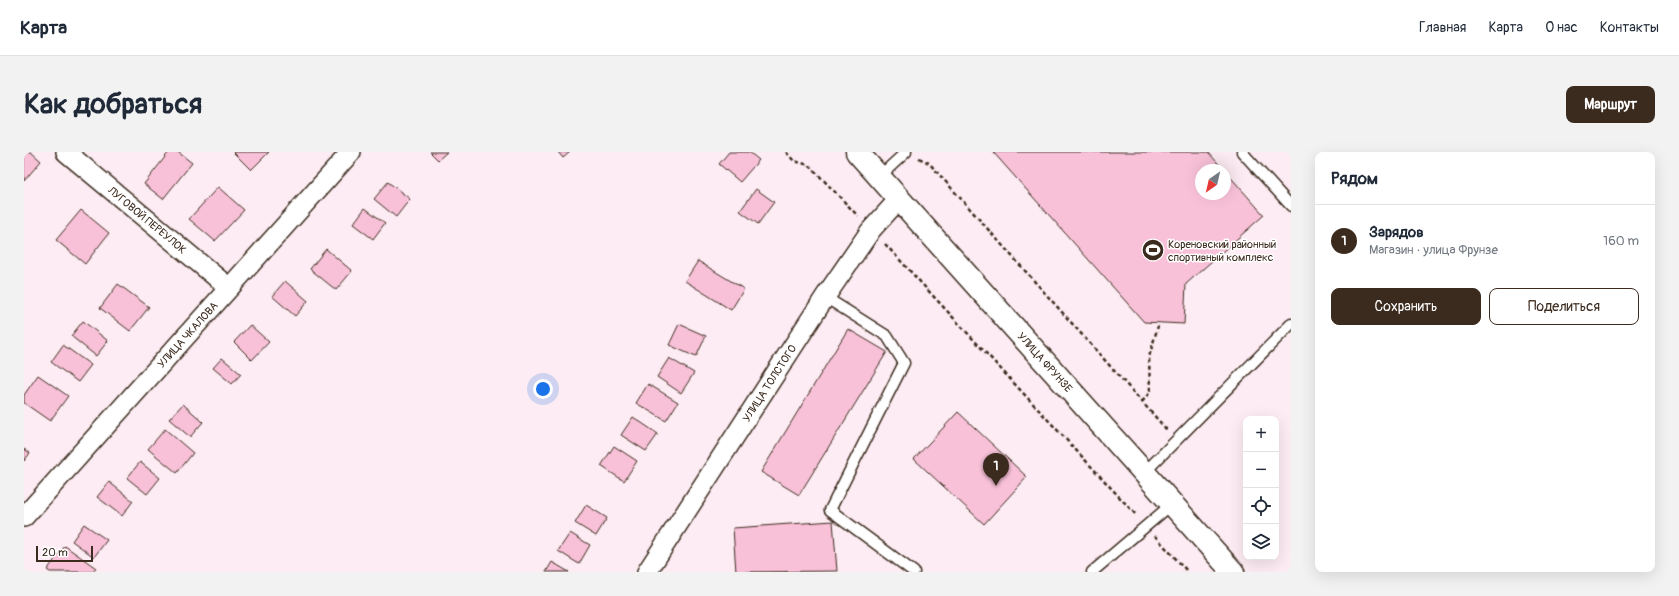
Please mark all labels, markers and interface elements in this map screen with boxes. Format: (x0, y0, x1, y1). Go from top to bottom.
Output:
text: Карта (20, 16, 67, 40)
text: Главная (1419, 19, 1466, 36)
text: Карта (1488, 19, 1523, 36)
text: О нас (1545, 19, 1578, 36)
text: Контакты (1600, 19, 1659, 36)
button: Маршрут (1566, 86, 1655, 123)
text: Как добраться (24, 87, 202, 122)
north arrow (1195, 164, 1231, 200)
text: Рядом (1331, 168, 1378, 189)
street label: ЛУГОВОЙ ПЕРЕУЛОК (105, 183, 189, 257)
text: Зарядов (1369, 223, 1424, 242)
text: 1 (1341, 233, 1347, 249)
text: 160 m (1603, 233, 1639, 249)
sports icon: Кореновский районный спортивный комплекс (1140, 237, 1166, 263)
place label: Кореновский районный спортивный комплекс (1168, 238, 1276, 264)
text: Магазин · улица Фрунзе (1369, 242, 1498, 258)
button: Сохранить (1331, 288, 1481, 325)
button: Поделиться (1489, 288, 1639, 325)
street label: УЛИЦА ЧКАЛОВА (155, 299, 221, 371)
street label: УЛИЦА ФРУНЗЕ (1015, 330, 1075, 395)
street label: УЛИЦА ТОЛСТОГО (740, 342, 799, 424)
your location (533, 379, 553, 399)
map controls (1243, 416, 1279, 560)
button: + (1243, 416, 1279, 452)
button: − (1243, 452, 1279, 488)
pin: 1 (983, 453, 1009, 486)
button: locate (1243, 488, 1279, 524)
button: layers (1243, 524, 1279, 560)
scale bar (36, 544, 93, 563)
text: 20 m (42, 546, 68, 559)

